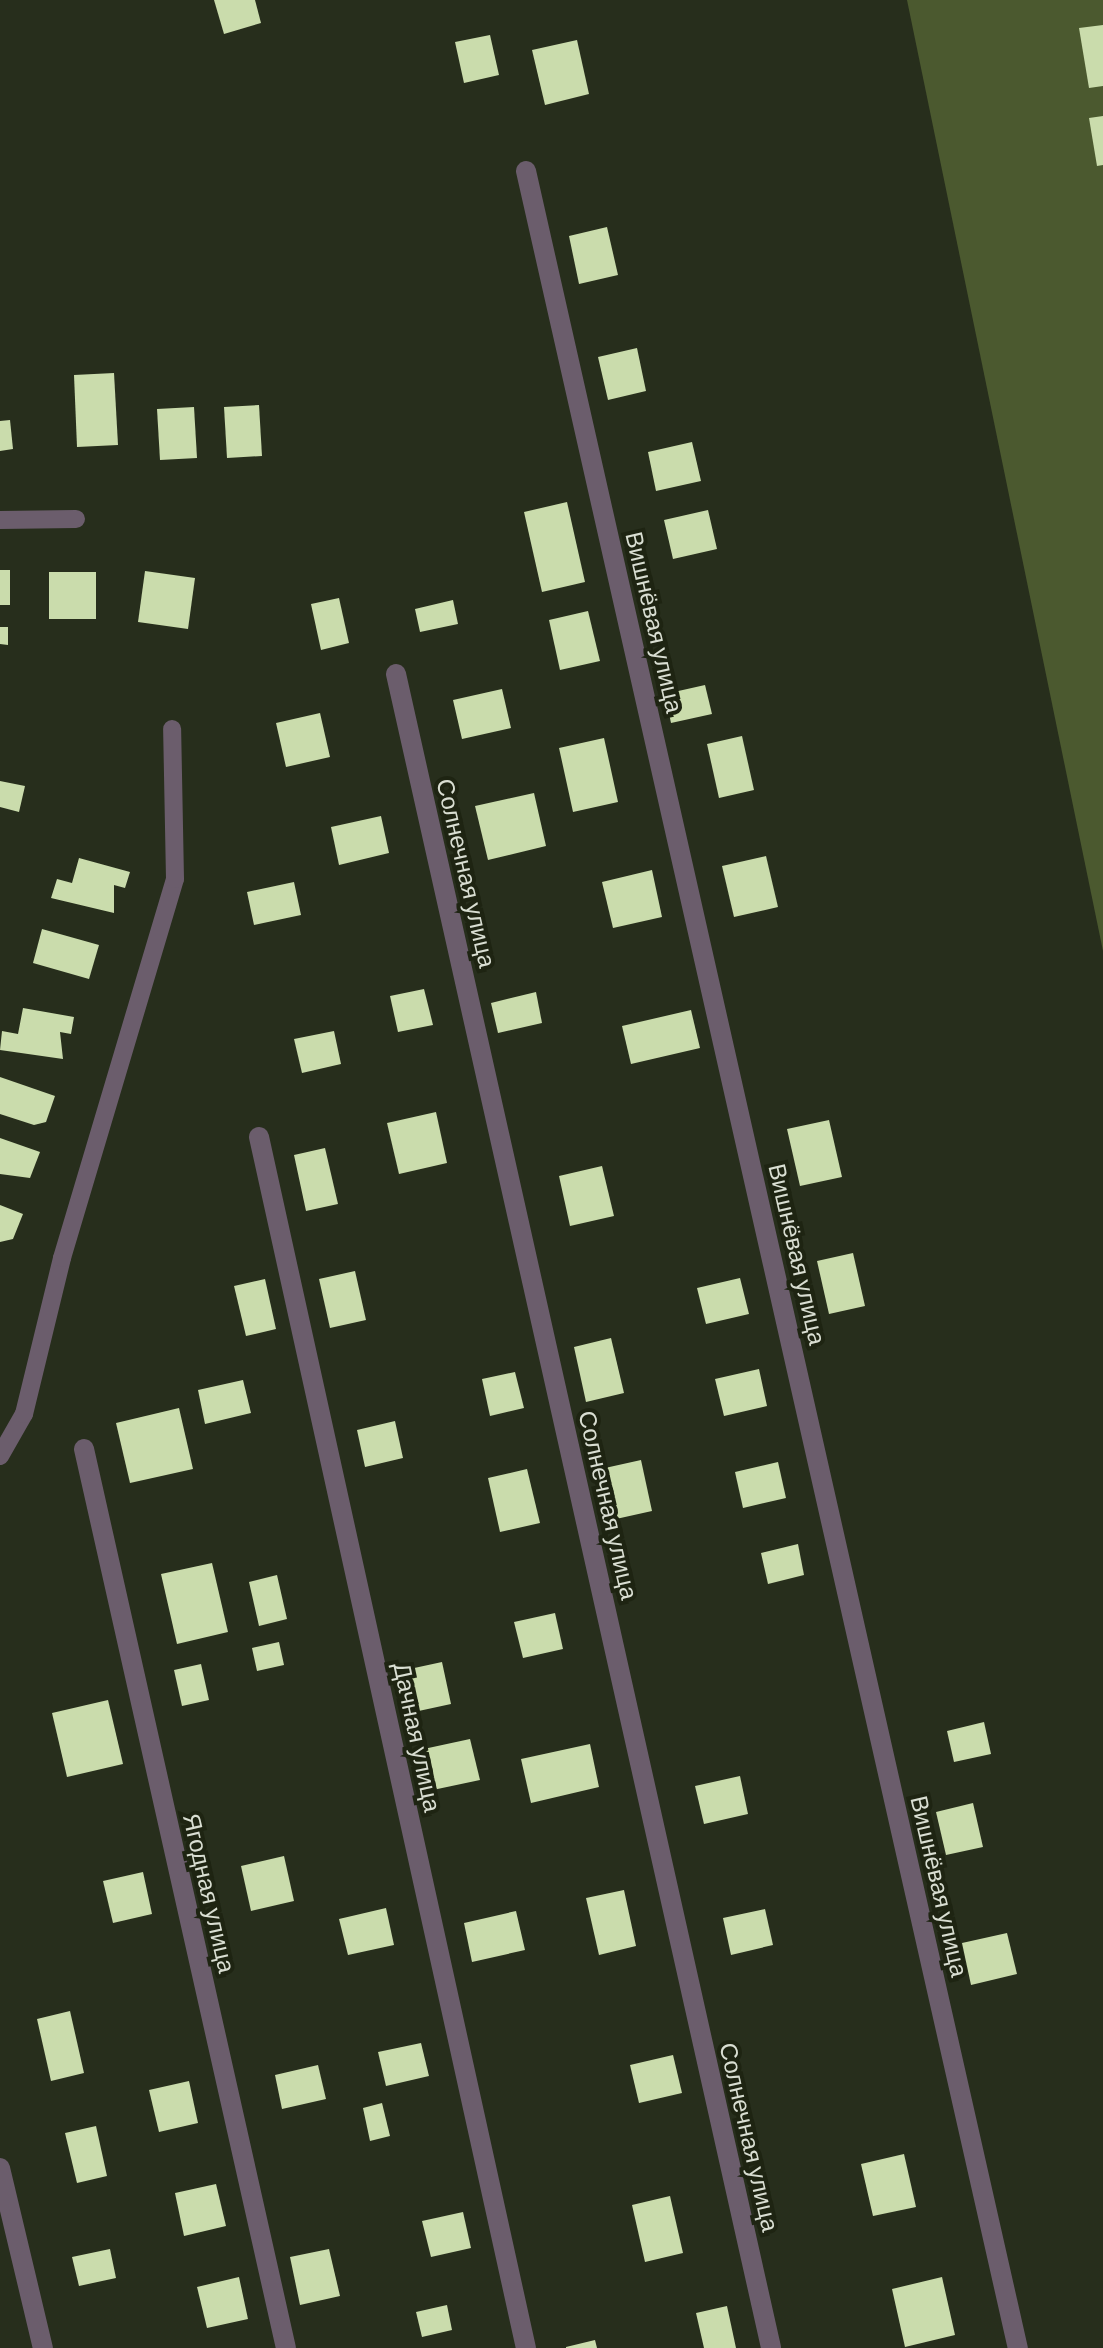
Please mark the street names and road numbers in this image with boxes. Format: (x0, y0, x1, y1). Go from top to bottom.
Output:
street label: Вишнёвая улица (620, 529, 690, 715)
street label: Солнечная улица (431, 776, 503, 970)
street label: Вишнёвая улица (763, 1161, 833, 1347)
street label: Солнечная улица (573, 1408, 645, 1602)
street label: Дачная улица (388, 1660, 448, 1814)
street label: Вишнёвая улица (905, 1793, 975, 1979)
street label: Ягодная улица (178, 1810, 242, 1976)
street label: Солнечная улица (714, 2040, 786, 2234)

